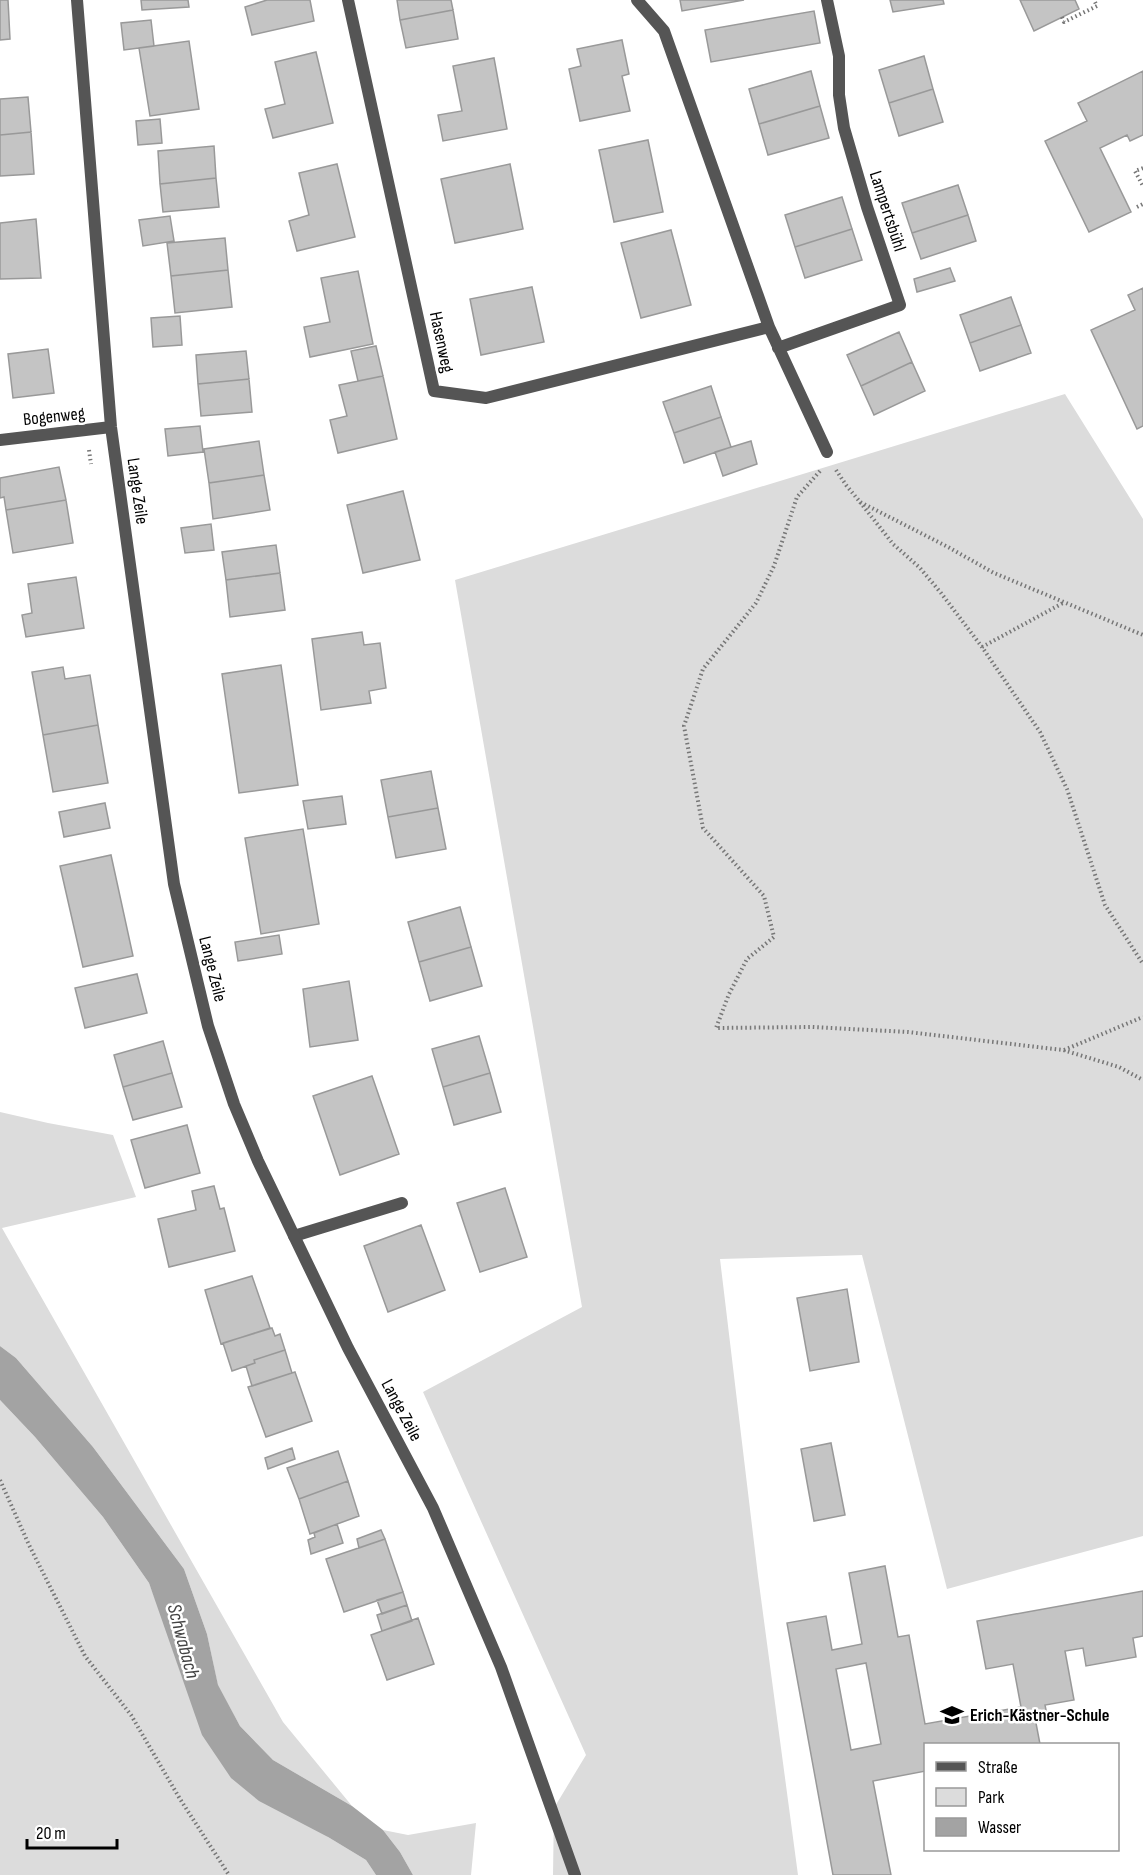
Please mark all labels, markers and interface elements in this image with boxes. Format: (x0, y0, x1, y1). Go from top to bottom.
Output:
street label: Lampertsbühl (865, 168, 910, 254)
street label: Hasenweg (425, 310, 458, 375)
street label: Bogenweg (22, 403, 86, 430)
street label: Lange Zeile (122, 457, 153, 526)
street label: Lange Zeile (194, 934, 231, 1004)
street label: Lange Zeile (377, 1376, 427, 1445)
water label: Schwabach (162, 1601, 204, 1681)
school or university icon: Erich-Kästner-Schule (939, 1702, 965, 1728)
place label: Erich-Kästner-Schule (970, 1705, 1109, 1726)
legend (924, 1743, 1119, 1851)
text: Straße (978, 1757, 1018, 1778)
text: Park (978, 1787, 1004, 1808)
scale bar (27, 1812, 117, 1850)
text: Wasser (978, 1817, 1021, 1838)
text: 20 m (36, 1823, 66, 1844)

